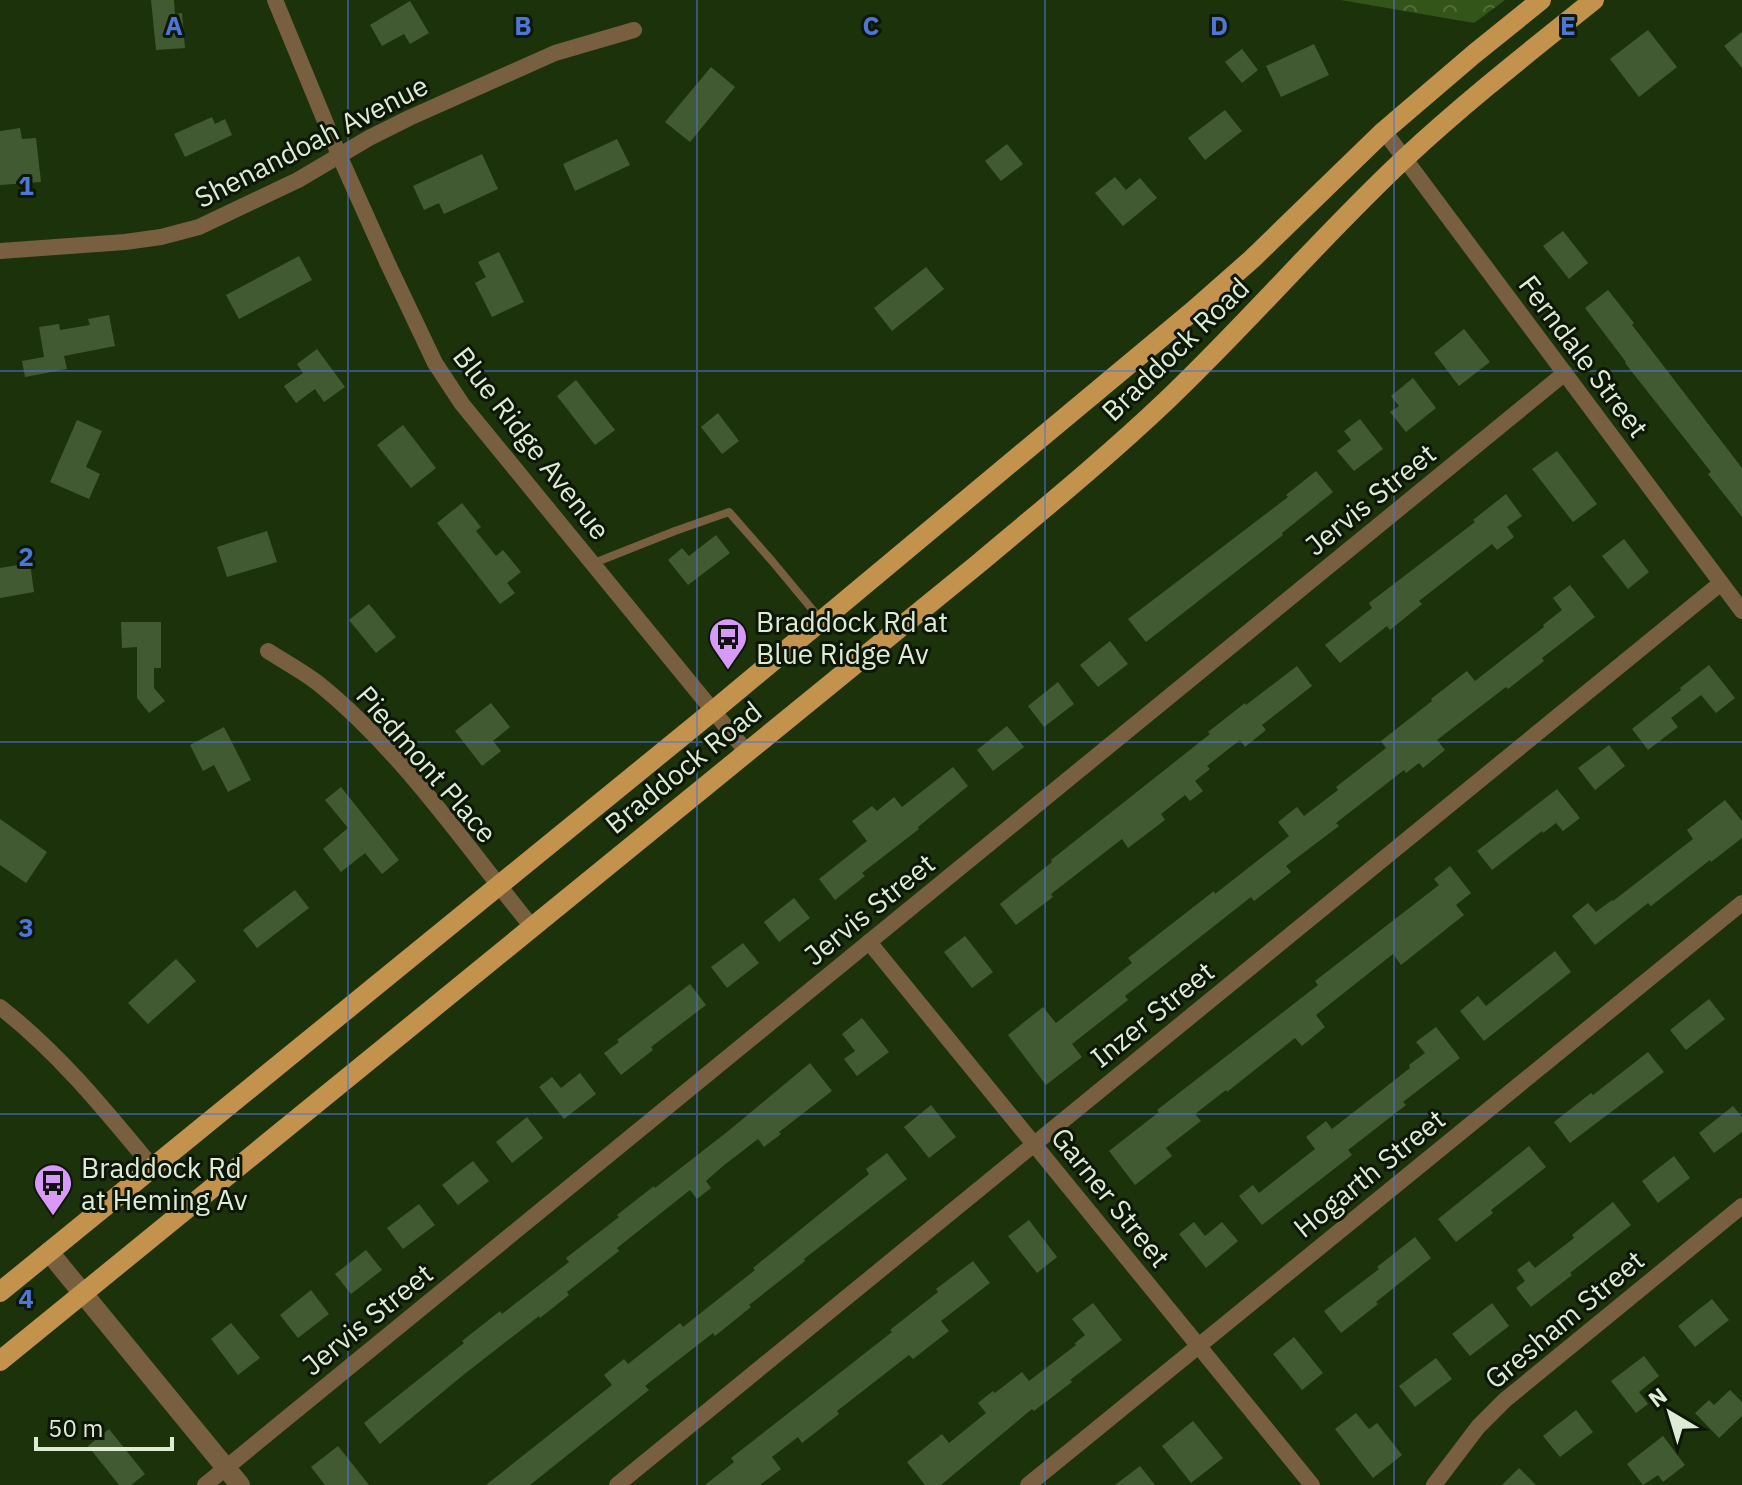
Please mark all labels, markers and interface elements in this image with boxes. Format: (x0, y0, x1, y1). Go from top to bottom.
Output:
text: A (165, 8, 183, 42)
text: B (514, 8, 532, 42)
text: C (863, 8, 880, 42)
text: D (1210, 8, 1228, 42)
text: E (1560, 8, 1576, 42)
street label: Shenandoah Avenue (188, 66, 434, 216)
text: 1 (18, 168, 34, 202)
street label: Ferndale Street (1511, 267, 1657, 445)
street label: Braddock Road (1093, 269, 1257, 429)
street label: Blue Ridge Avenue (445, 339, 619, 547)
street label: Jervis Street (1297, 435, 1443, 563)
text: 2 (18, 539, 34, 573)
place label: Braddock Rd at Blue Ridge Av (756, 603, 948, 672)
bus stop icon: Braddock Rd at Blue Ridge Av (707, 616, 749, 671)
street label: Piedmont Place (348, 678, 506, 850)
street label: Braddock Road (597, 692, 769, 842)
street label: Jervis Street (796, 845, 942, 973)
text: 3 (18, 910, 34, 944)
street label: Inzer Street (1083, 953, 1221, 1075)
street label: Hogarth Street (1286, 1101, 1452, 1245)
street label: Garner Street (1043, 1119, 1179, 1275)
place label: Braddock Rd at Heming Av (81, 1149, 248, 1218)
bus stop icon: Braddock Rd at Heming Av (32, 1162, 74, 1217)
street label: Gresham Street (1477, 1241, 1651, 1397)
street label: Jervis Street (294, 1255, 440, 1383)
text: 4 (18, 1281, 34, 1315)
north arrow (1630, 1373, 1710, 1453)
text: N (1642, 1381, 1673, 1413)
scale bar (36, 1401, 172, 1451)
text: 50 m (48, 1412, 103, 1444)

